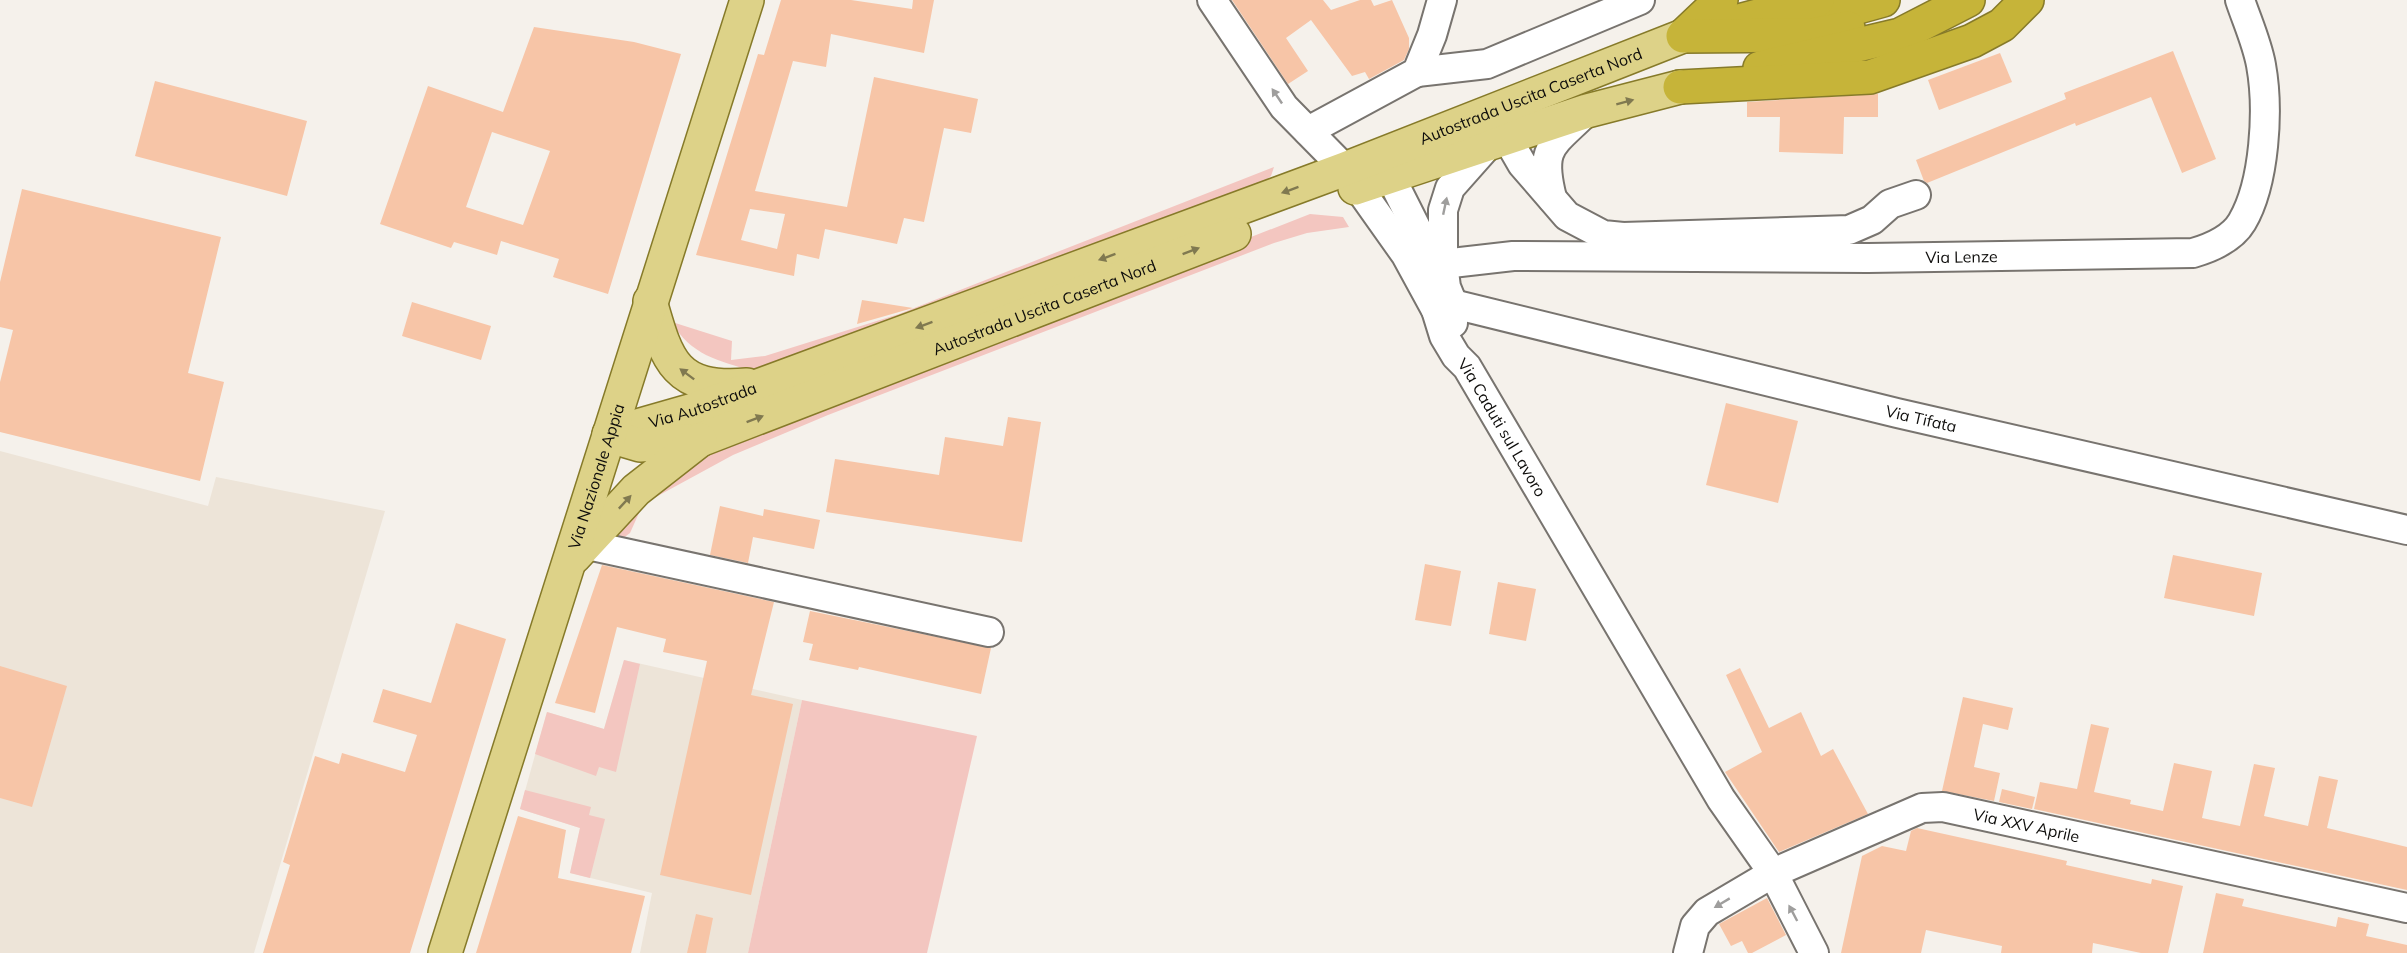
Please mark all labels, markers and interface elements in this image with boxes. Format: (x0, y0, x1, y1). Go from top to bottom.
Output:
street label: Autostrada Uscita Caserta Nord (1416, 43, 1645, 149)
one-way arrow (1271, 88, 1283, 104)
one-way arrow (1615, 96, 1634, 106)
one-way arrow (1281, 185, 1299, 195)
one-way arrow (1441, 197, 1451, 215)
one-way arrow (1182, 246, 1200, 255)
street label: Via Lenze (1925, 246, 1998, 267)
one-way arrow (1098, 253, 1116, 263)
street label: Autostrada Uscita Caserta Nord (930, 255, 1159, 359)
one-way arrow (915, 320, 933, 330)
street label: Via Caduti sul Lavoro (1454, 354, 1551, 500)
one-way arrow (680, 368, 696, 380)
street label: Via Autostrada (646, 377, 759, 432)
street label: Via Nazionale Appia (564, 401, 628, 552)
street label: Via Tifata (1884, 401, 1959, 436)
one-way arrow (746, 414, 764, 424)
one-way arrow (618, 495, 631, 510)
street label: Via XXV Aprile (1971, 804, 2082, 846)
one-way arrow (1714, 898, 1730, 909)
one-way arrow (1788, 904, 1798, 921)

